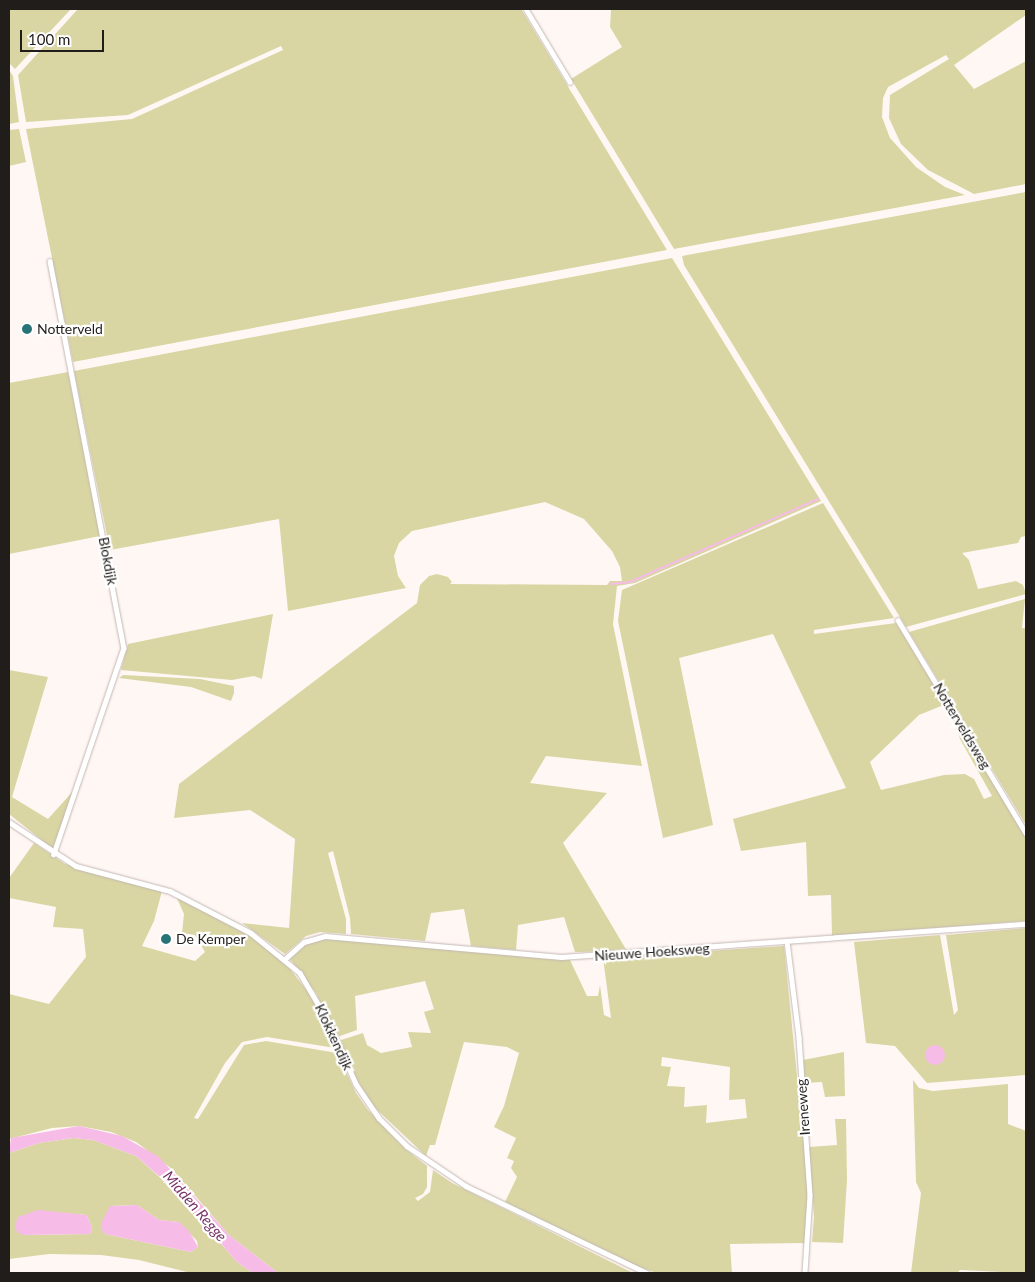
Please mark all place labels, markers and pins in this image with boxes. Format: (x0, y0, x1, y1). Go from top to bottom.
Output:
place label: Notterveld (37, 321, 103, 337)
marker: Notterveld (21, 323, 33, 335)
place label: De Kemper (176, 931, 246, 947)
marker: De Kemper (160, 933, 172, 945)

